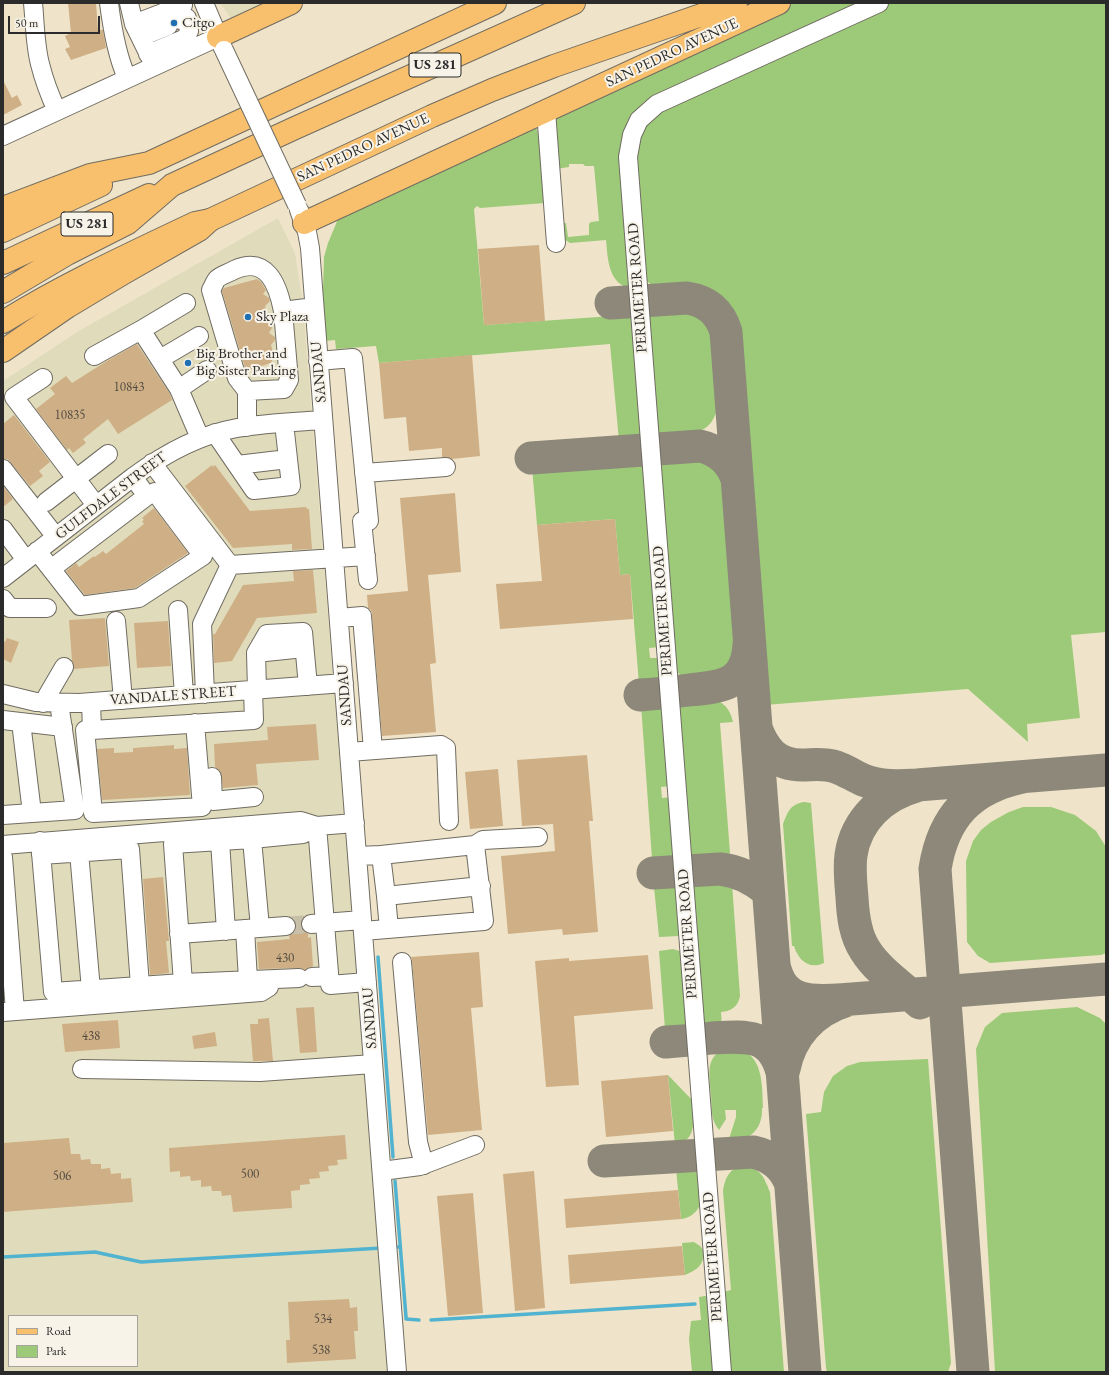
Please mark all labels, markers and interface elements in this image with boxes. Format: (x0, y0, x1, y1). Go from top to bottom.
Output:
scale bar (10, 8, 102, 34)
place label: Citgo (182, 14, 215, 32)
street label: SAN PEDRO AVENUE (603, 14, 741, 92)
text: 50 m (15, 15, 38, 31)
marker: Citgo (169, 18, 179, 28)
road number: US 281 (409, 53, 461, 77)
street label: SAN PEDRO AVENUE (294, 109, 432, 187)
road number: US 281 (61, 212, 113, 236)
street label: PERIMETER ROAD (624, 222, 652, 354)
place label: Sky Plaza (256, 308, 309, 326)
marker: Sky Plaza (243, 312, 253, 322)
street label: SANDAU (307, 341, 331, 403)
place label: Big Brother and Big Sister Parking (196, 345, 296, 380)
marker: Big Brother and Big Sister Parking (183, 358, 193, 368)
house number: 10843 (113, 379, 145, 395)
house number: 10835 (54, 407, 86, 423)
street label: GULFDALE STREET (52, 448, 170, 544)
street label: PERIMETER ROAD (649, 545, 677, 677)
street label: SANDAU (334, 664, 356, 726)
street label: VANDALE STREET (109, 683, 237, 709)
street label: PERIMETER ROAD (674, 868, 702, 1000)
house number: 430 (276, 950, 294, 966)
street label: SANDAU (359, 987, 381, 1049)
house number: 438 (82, 1028, 100, 1044)
house number: 500 (241, 1166, 259, 1182)
house number: 506 (53, 1168, 71, 1184)
street label: PERIMETER ROAD (699, 1191, 727, 1323)
house number: 534 (314, 1311, 332, 1327)
legend (8, 1315, 138, 1367)
text: Road (46, 1323, 71, 1339)
house number: 538 (312, 1342, 330, 1358)
text: Park (46, 1343, 66, 1359)

